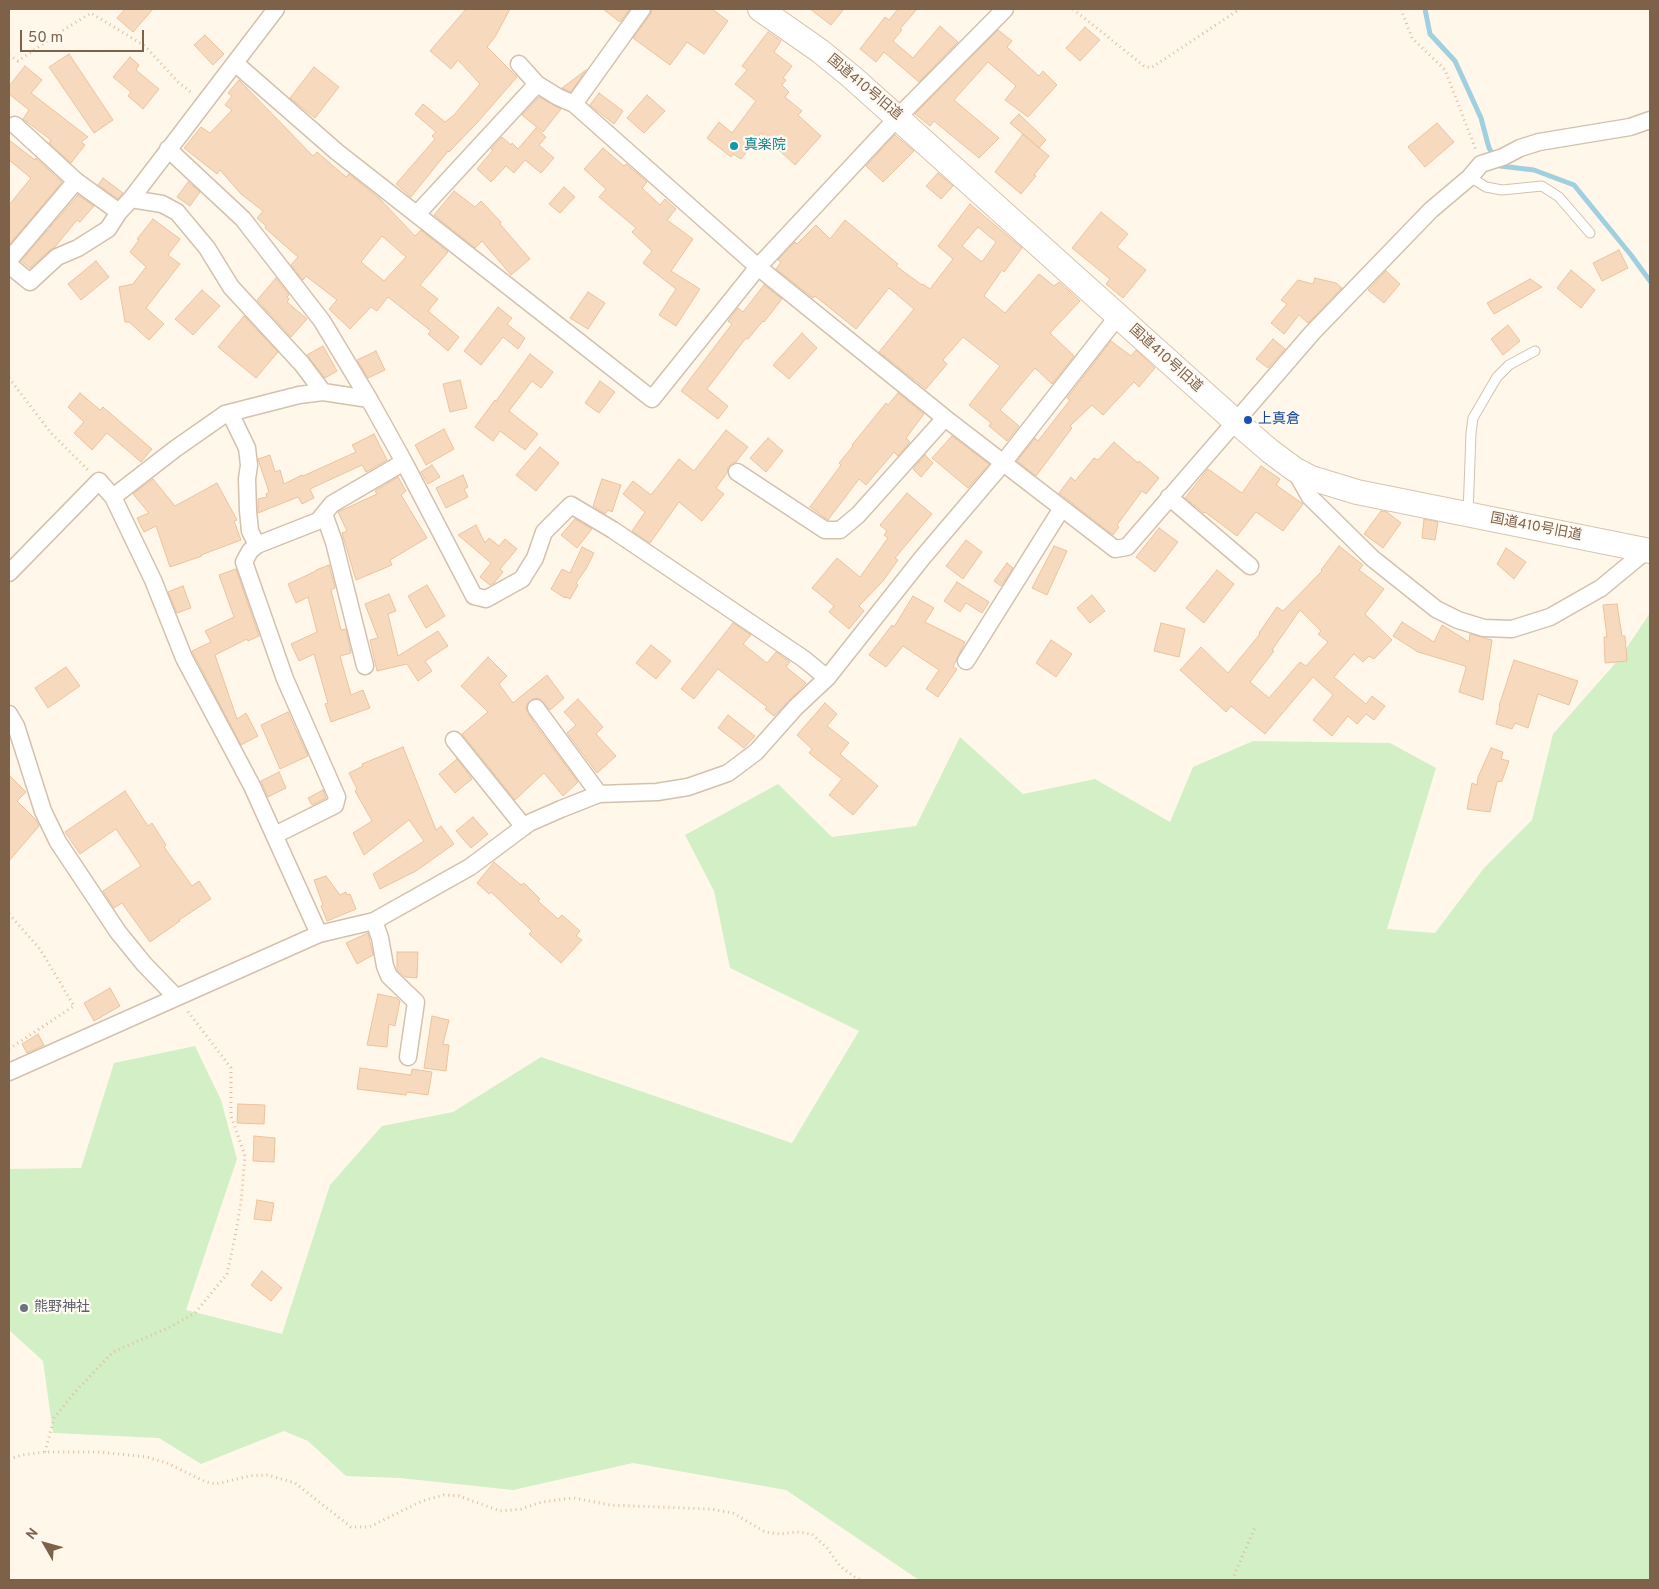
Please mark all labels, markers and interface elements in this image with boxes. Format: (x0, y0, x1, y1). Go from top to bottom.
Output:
scale bar (22, 20, 146, 52)
text: 50 m (28, 29, 63, 48)
street label: 国道410号旧道 (823, 52, 905, 124)
place label: 真楽院 (744, 138, 786, 154)
marker: 真楽院 (728, 140, 740, 152)
street label: 国道410号旧道 (1125, 322, 1205, 396)
place label: 上真倉 (1258, 412, 1300, 428)
marker: 上真倉 (1242, 414, 1254, 426)
street label: 国道410号旧道 (1489, 511, 1583, 545)
place label: 熊野神社 (34, 1300, 90, 1316)
marker: 熊野神社 (18, 1302, 30, 1314)
north arrow (20, 1519, 70, 1569)
text: N (23, 1525, 43, 1544)

